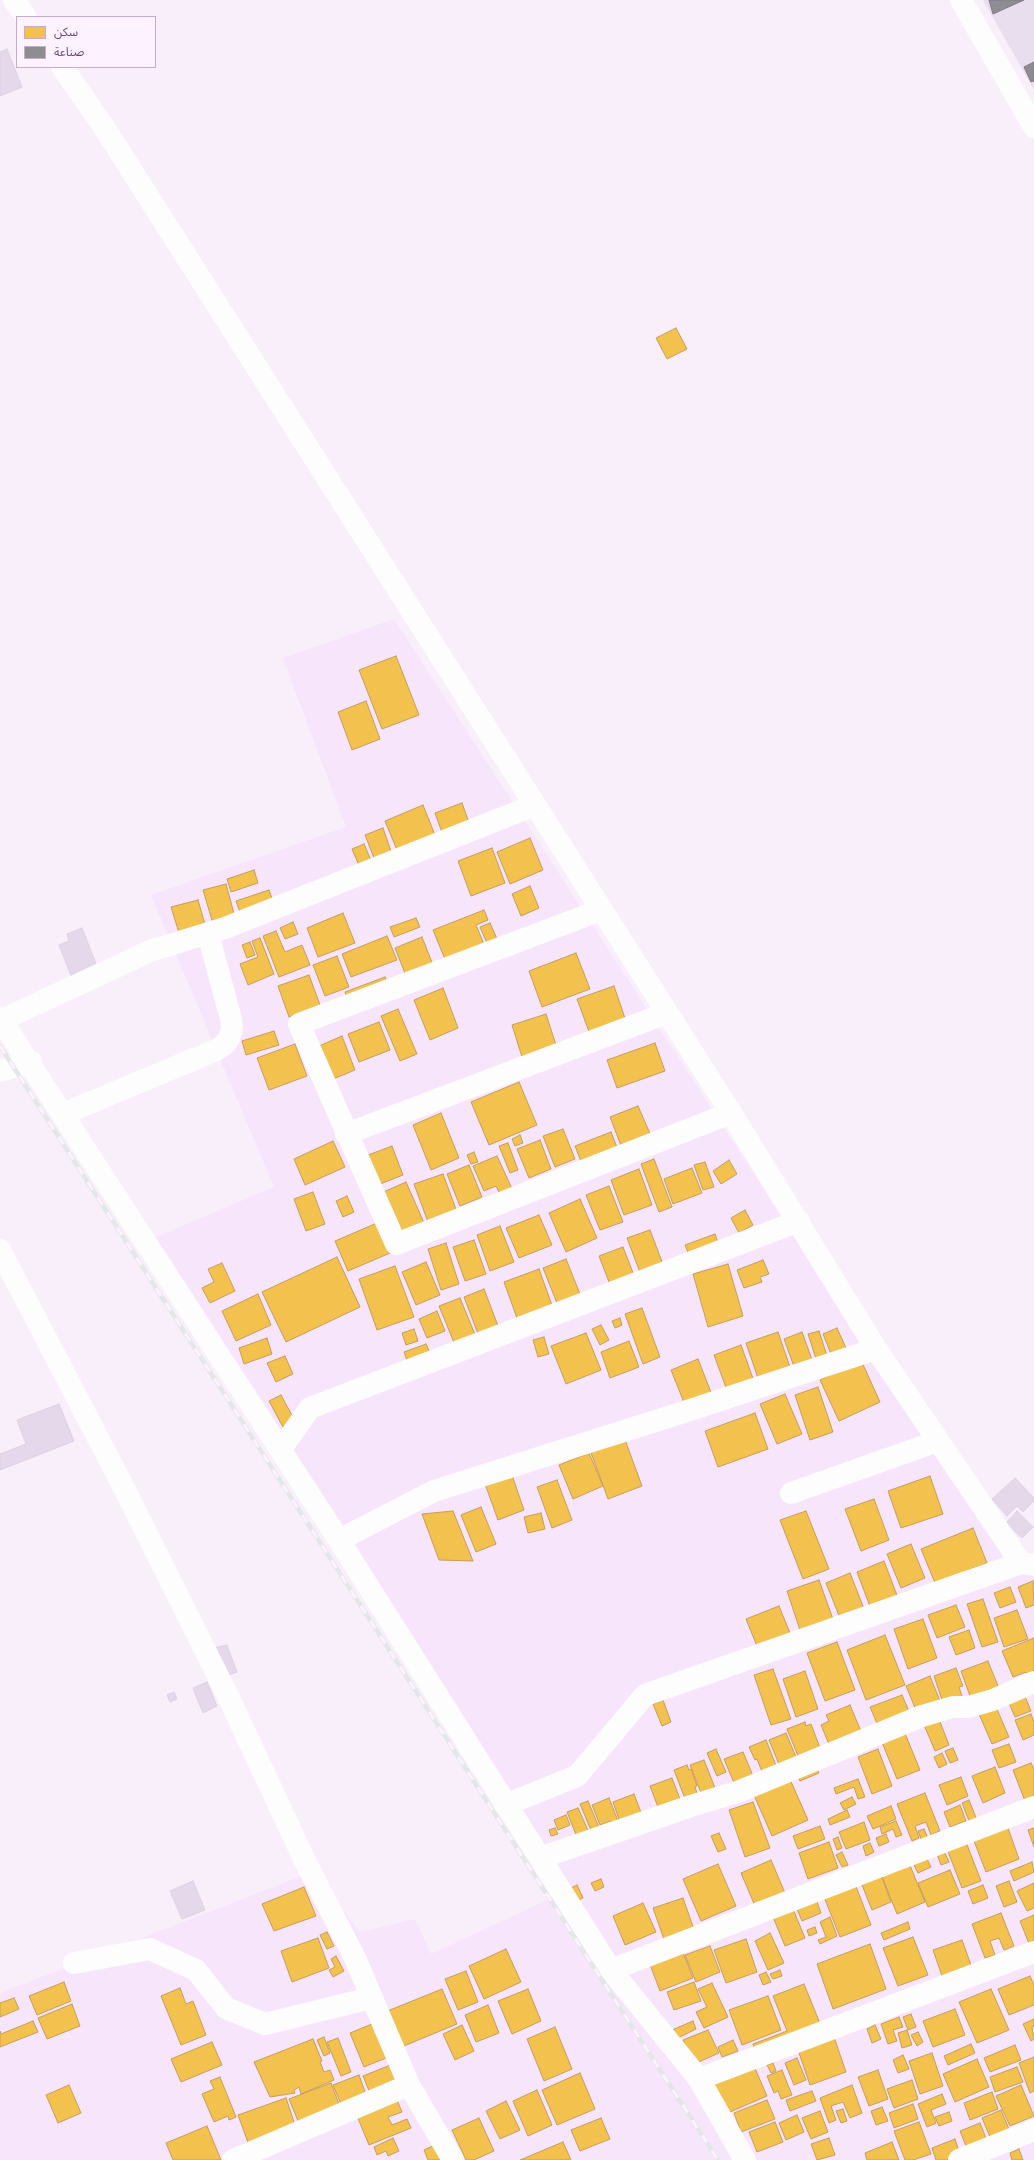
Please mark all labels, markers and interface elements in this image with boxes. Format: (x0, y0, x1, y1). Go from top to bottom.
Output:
legend (16, 16, 156, 68)
text: سكن (54, 24, 78, 40)
text: صناعة (54, 44, 84, 60)

